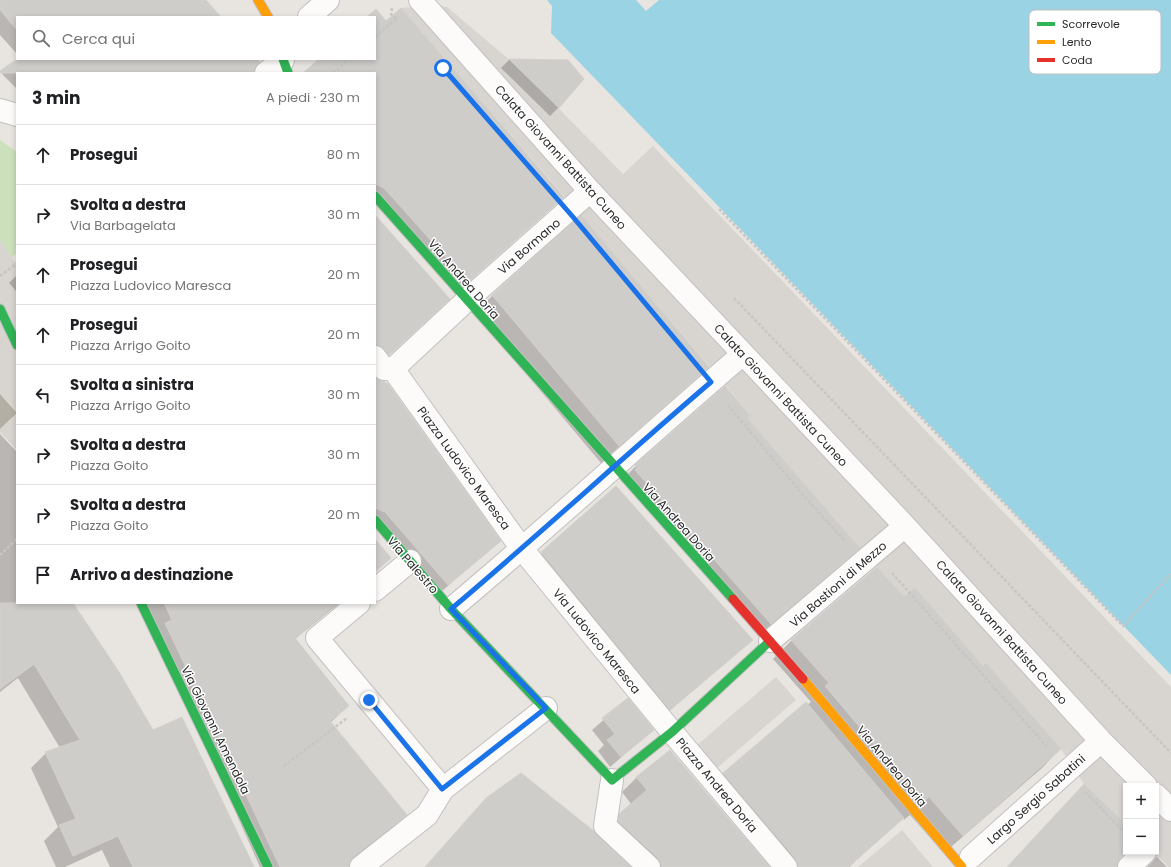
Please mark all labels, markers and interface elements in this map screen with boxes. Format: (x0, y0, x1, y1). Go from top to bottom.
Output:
legend (1029, 10, 1161, 74)
search box (16, 16, 376, 60)
text: Scorrevole (1062, 16, 1120, 32)
icon: search (30, 27, 52, 49)
text: Cerca qui (62, 28, 135, 49)
text: Lento (1062, 34, 1092, 50)
text: Coda (1062, 52, 1092, 68)
route start (434, 59, 452, 77)
street label: Calata Giovanni Battista Cuneo (491, 81, 631, 233)
text: 3 min (32, 86, 80, 110)
text: A piedi · 230 m (266, 88, 360, 107)
icon: ahead (32, 144, 54, 166)
text: Prosegui (70, 144, 138, 165)
text: 80 m (327, 145, 360, 164)
text: Svolta a destra (70, 194, 186, 215)
icon: right (32, 204, 54, 226)
text: 30 m (327, 205, 360, 224)
street label: Via Bormano (494, 214, 564, 278)
text: Via Barbagelata (70, 216, 176, 235)
street label: Via Andrea Doria (424, 235, 504, 323)
text: Prosegui (70, 254, 138, 275)
icon: ahead (32, 264, 54, 286)
text: 20 m (327, 265, 360, 284)
text: Piazza Ludovico Maresca (70, 276, 231, 295)
text: Prosegui (70, 314, 138, 335)
street label: Calata Giovanni Battista Cuneo (710, 320, 852, 470)
icon: ahead (32, 324, 54, 346)
text: 20 m (327, 325, 360, 344)
text: Piazza Arrigo Goito (70, 336, 191, 355)
text: Svolta a sinistra (70, 374, 194, 395)
icon: left (32, 384, 54, 406)
text: 30 m (327, 385, 360, 404)
text: Piazza Arrigo Goito (70, 396, 191, 415)
street label: Piazza Ludovico Maresca (413, 403, 515, 533)
text: Svolta a destra (70, 434, 186, 455)
icon: right (32, 444, 54, 466)
text: 30 m (327, 445, 360, 464)
text: Piazza Goito (70, 456, 148, 475)
street label: Via Andrea Doria (639, 479, 719, 565)
text: Svolta a destra (70, 494, 186, 515)
icon: right (32, 504, 54, 526)
text: 20 m (327, 505, 360, 524)
text: Piazza Goito (70, 516, 148, 535)
street label: Via Palestro (383, 533, 443, 597)
street label: Via Bastioni di Mezzo (786, 537, 890, 631)
street label: Calata Giovanni Battista Cuneo (932, 556, 1072, 708)
icon: arrive (32, 564, 54, 586)
text: Arrivo a destinazione (70, 564, 233, 585)
street label: Via Ludovico Maresca (549, 585, 645, 697)
street label: Via Giovanni Amendola (177, 663, 255, 797)
route end (360, 691, 378, 709)
street label: Via Andrea Doria (853, 722, 931, 810)
street label: Piazza Andrea Doria (672, 734, 762, 836)
street label: Largo Sergio Sabatini (983, 750, 1089, 848)
map controls (1123, 783, 1159, 855)
button: + (1123, 783, 1159, 819)
button: − (1123, 819, 1159, 855)

